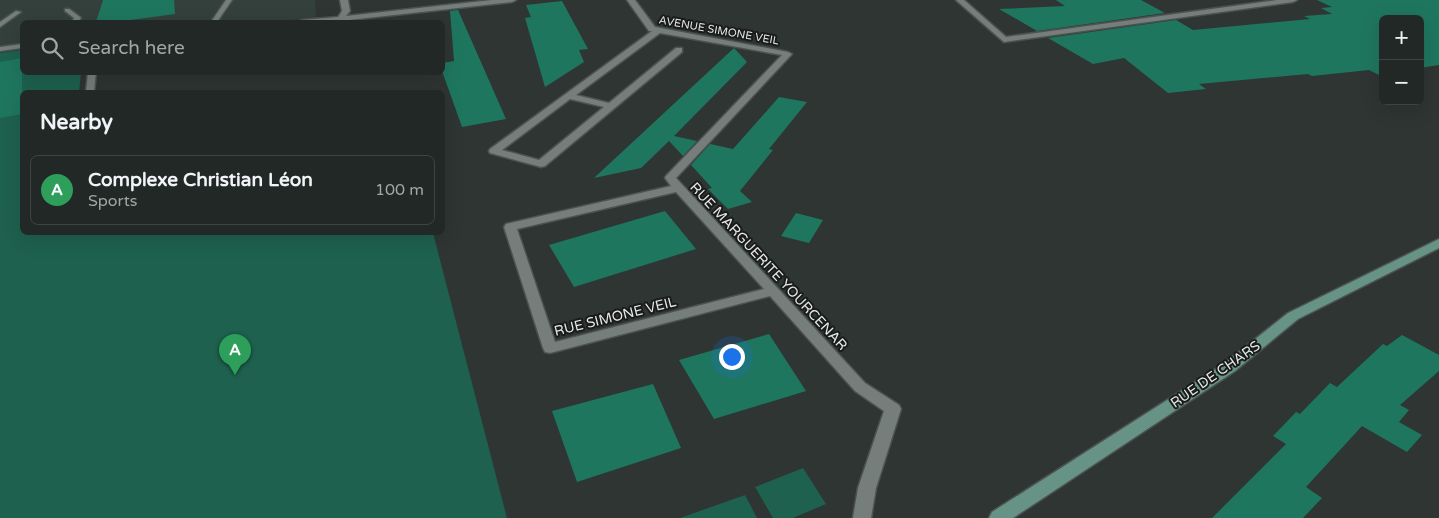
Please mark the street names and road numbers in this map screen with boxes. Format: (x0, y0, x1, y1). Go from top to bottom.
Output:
street label: AVENUE SIMONE VEIL (658, 14, 781, 48)
street label: RUE MARGUERITE YOURCENAR (686, 179, 851, 354)
street label: RUE SIMONE VEIL (552, 293, 678, 340)
street label: RUE DE CHARS (1167, 337, 1264, 412)

